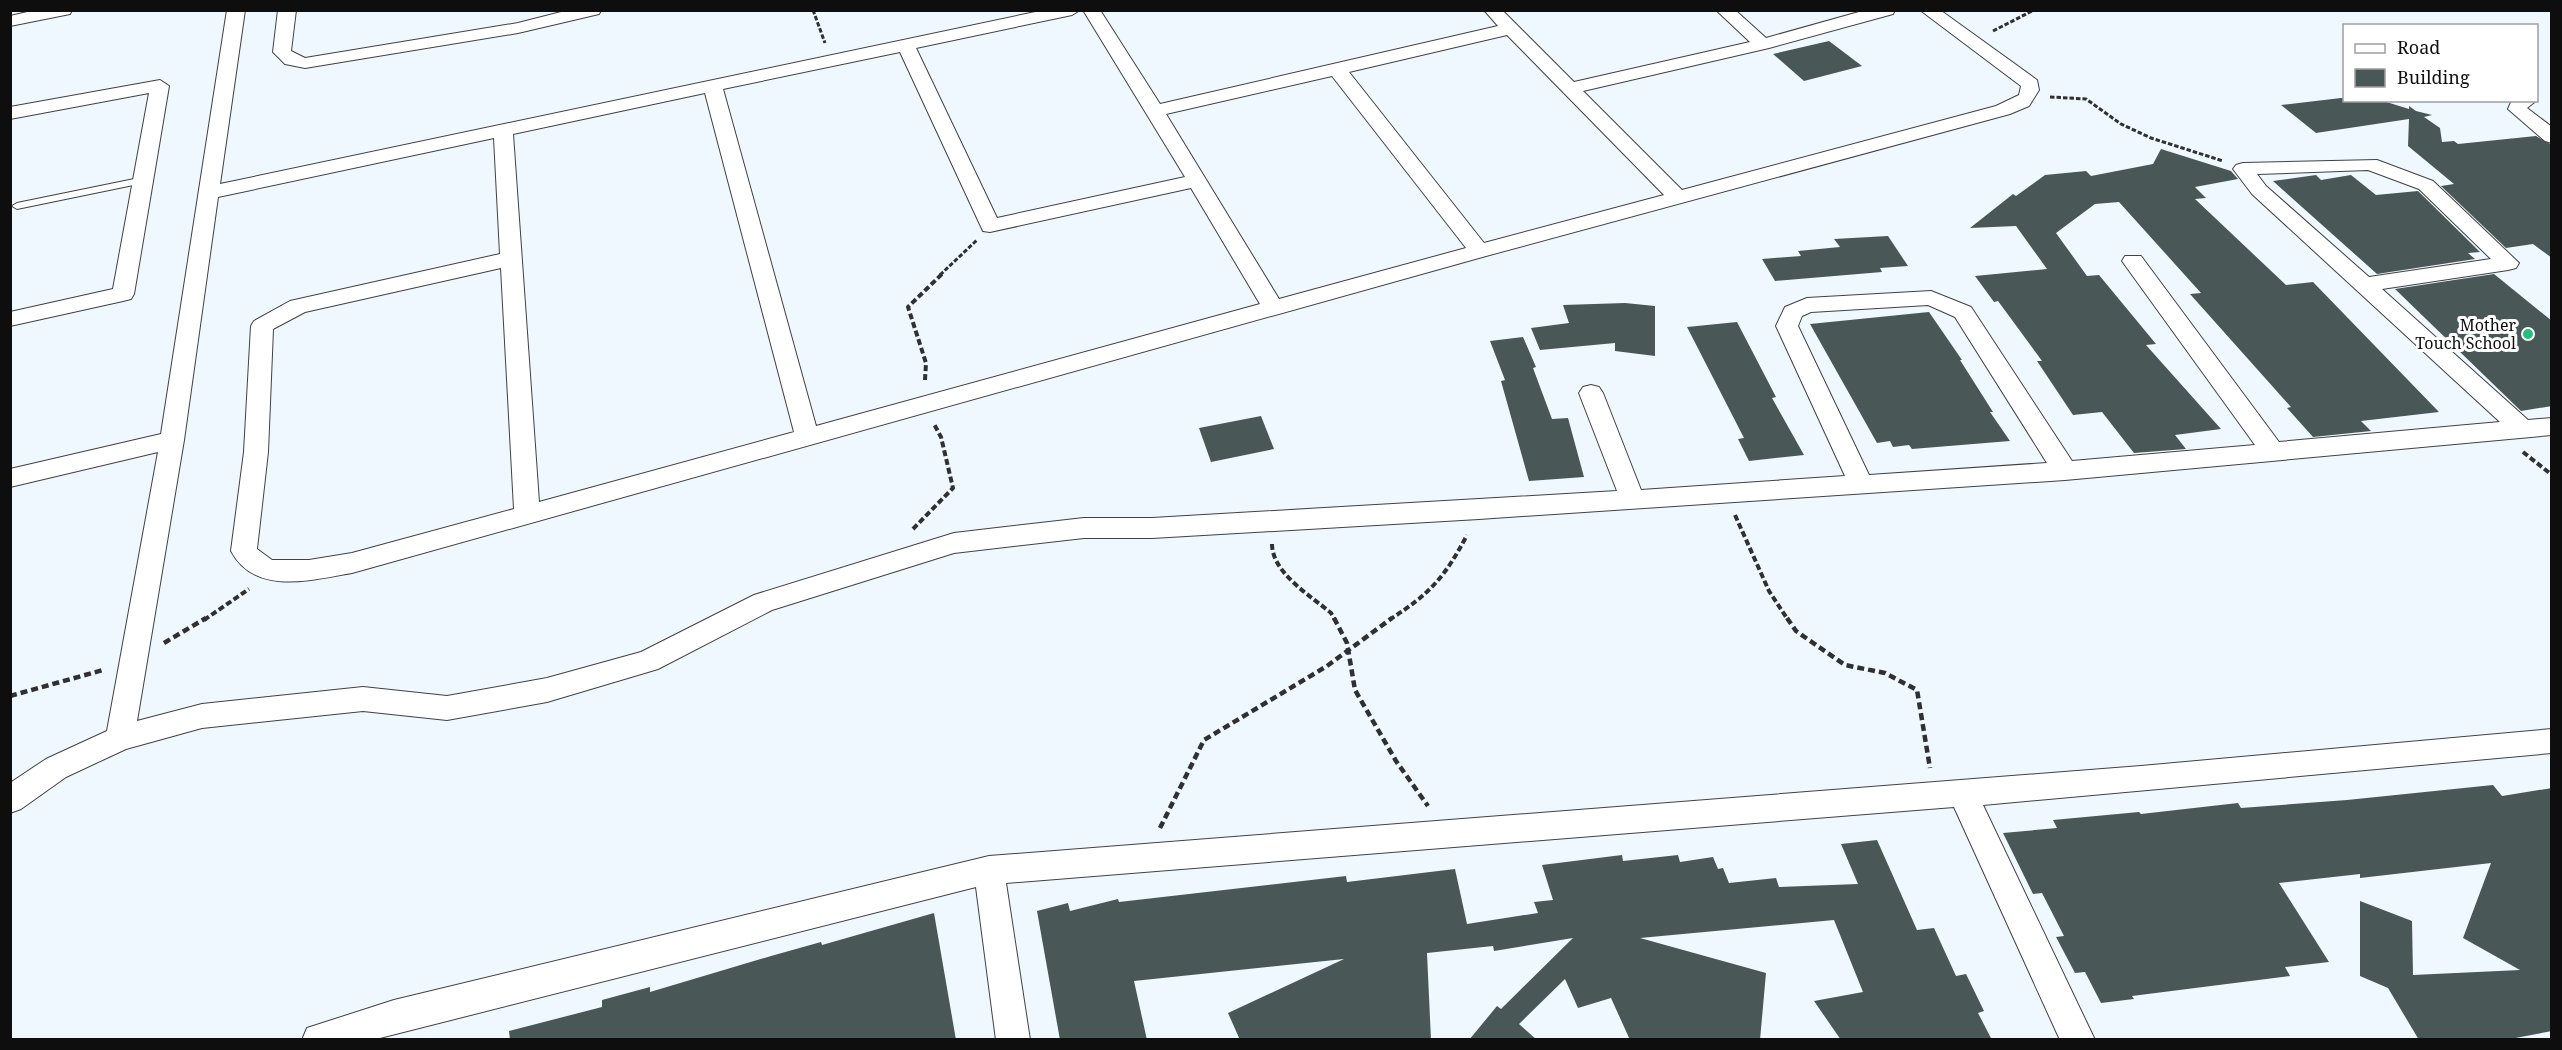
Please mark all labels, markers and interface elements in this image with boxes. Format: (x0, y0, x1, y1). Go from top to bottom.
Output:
legend (2343, 24, 2538, 102)
text: Road (2397, 35, 2440, 59)
text: Building (2397, 65, 2470, 89)
place label: Mother Touch School (2415, 314, 2516, 354)
marker: Mother Touch School (2521, 327, 2535, 341)

